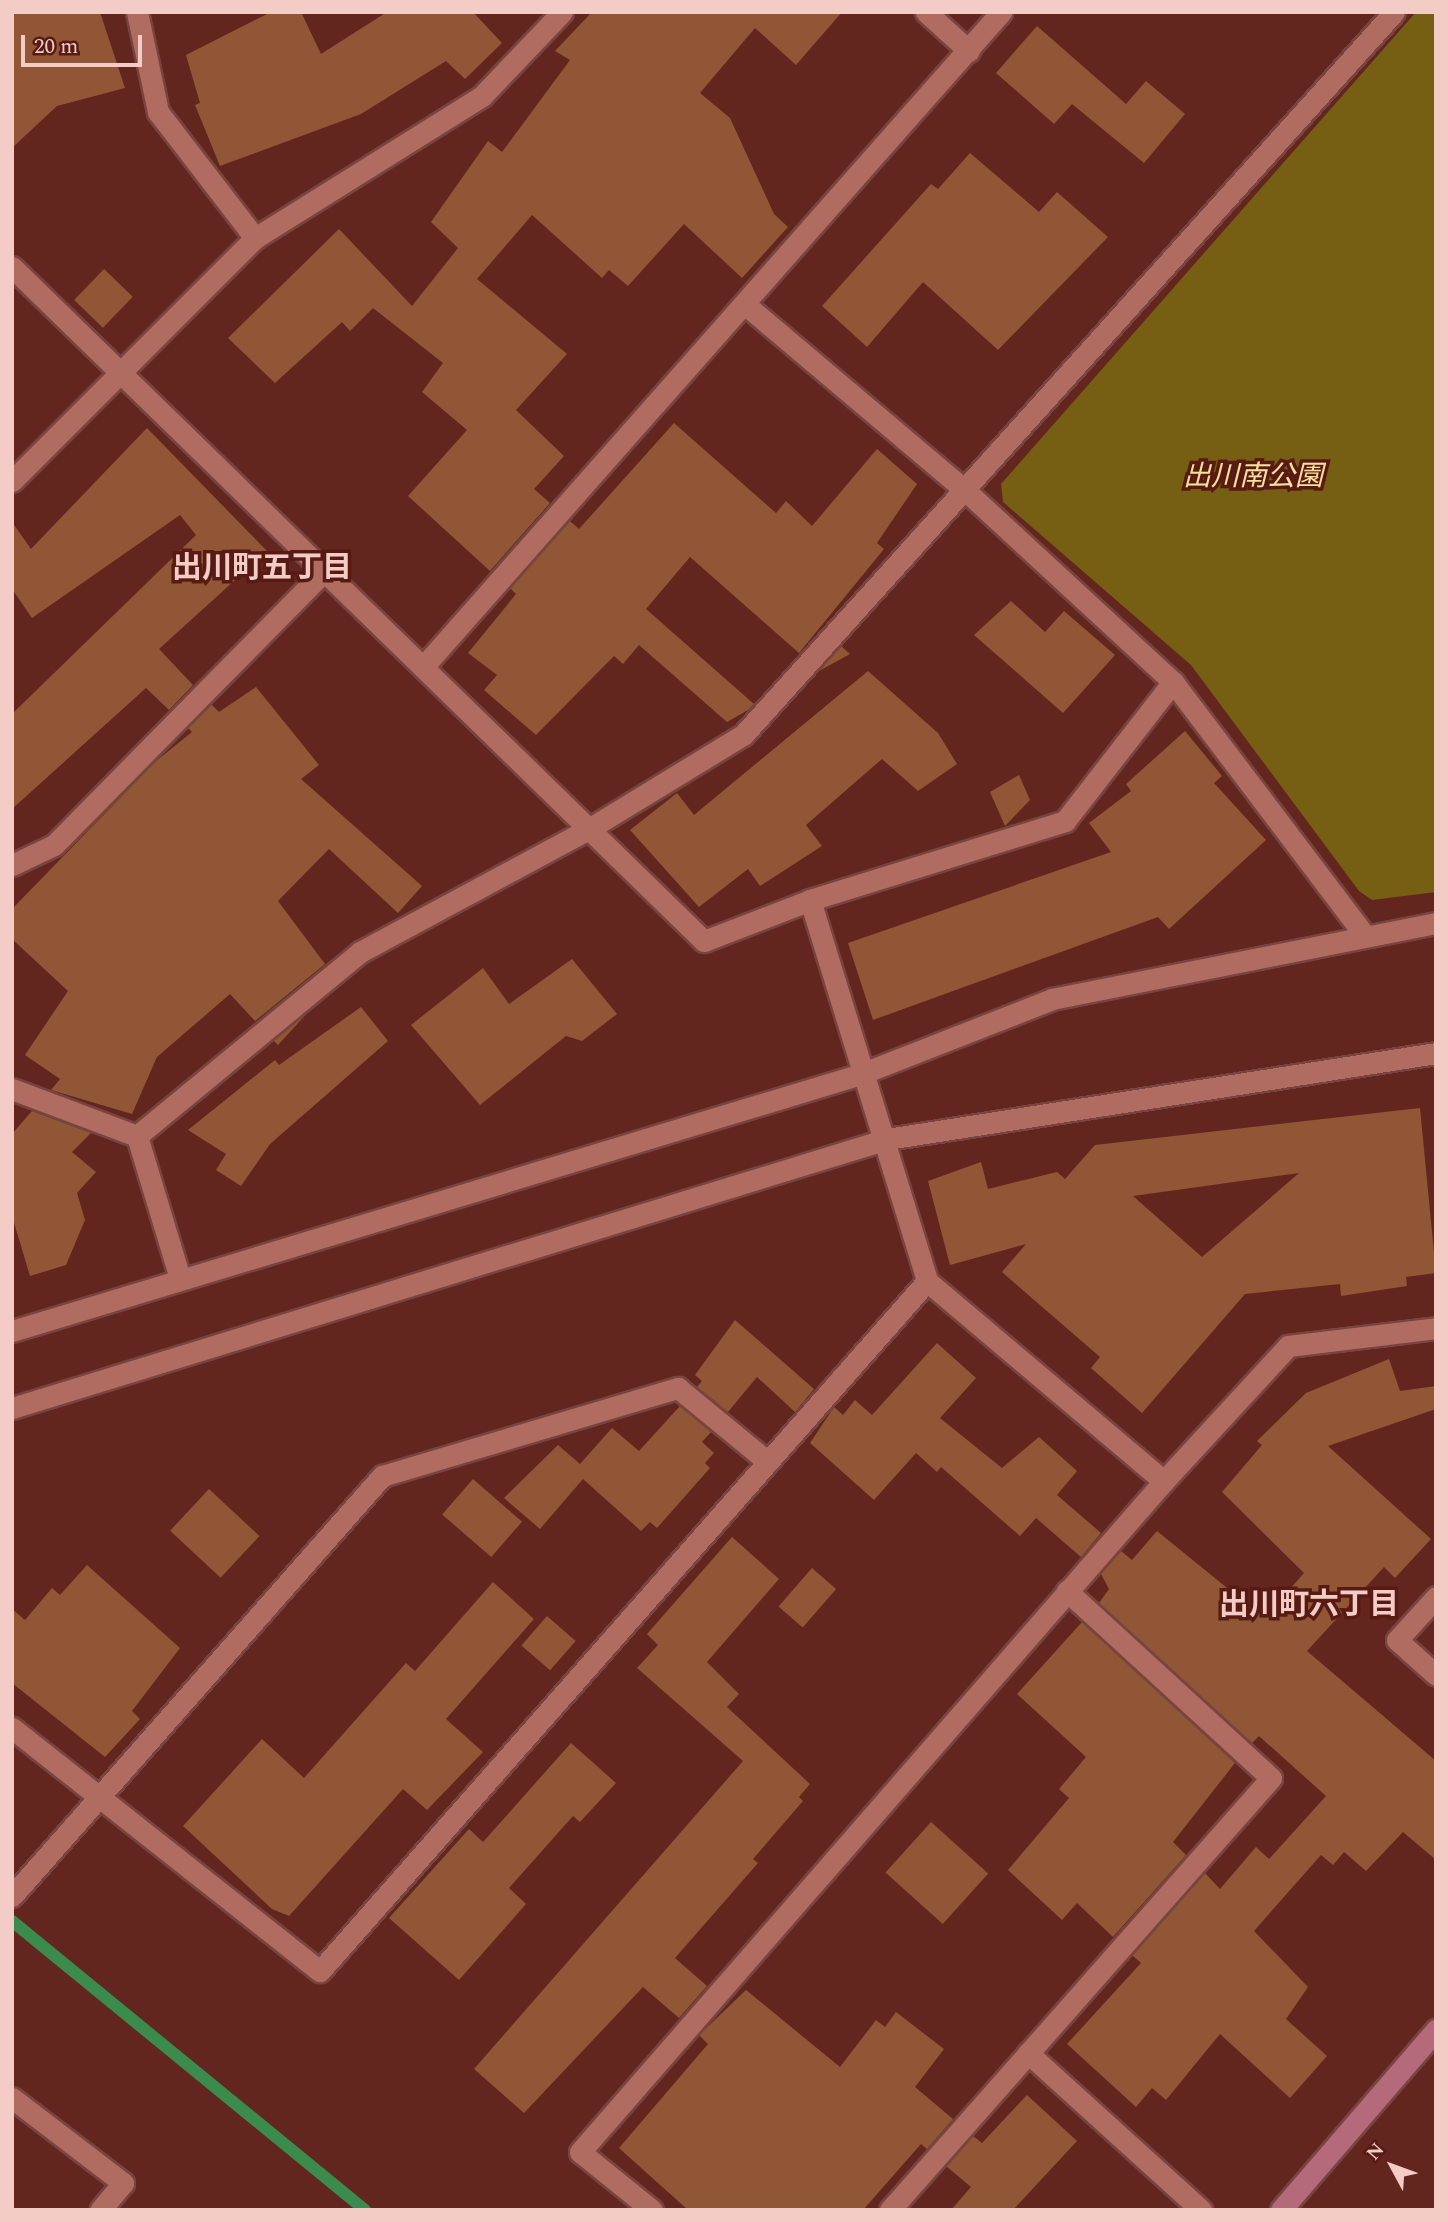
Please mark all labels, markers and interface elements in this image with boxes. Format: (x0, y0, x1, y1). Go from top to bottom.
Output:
scale bar (24, 21, 145, 65)
text: 20 m (34, 31, 78, 63)
park label: 出川南公園 (1183, 460, 1323, 494)
district label: 出川町五丁目 (172, 550, 352, 586)
district label: 出川町六丁目 (1219, 1587, 1399, 1623)
north arrow (1357, 2131, 1427, 2201)
text: N (1360, 2137, 1392, 2167)

